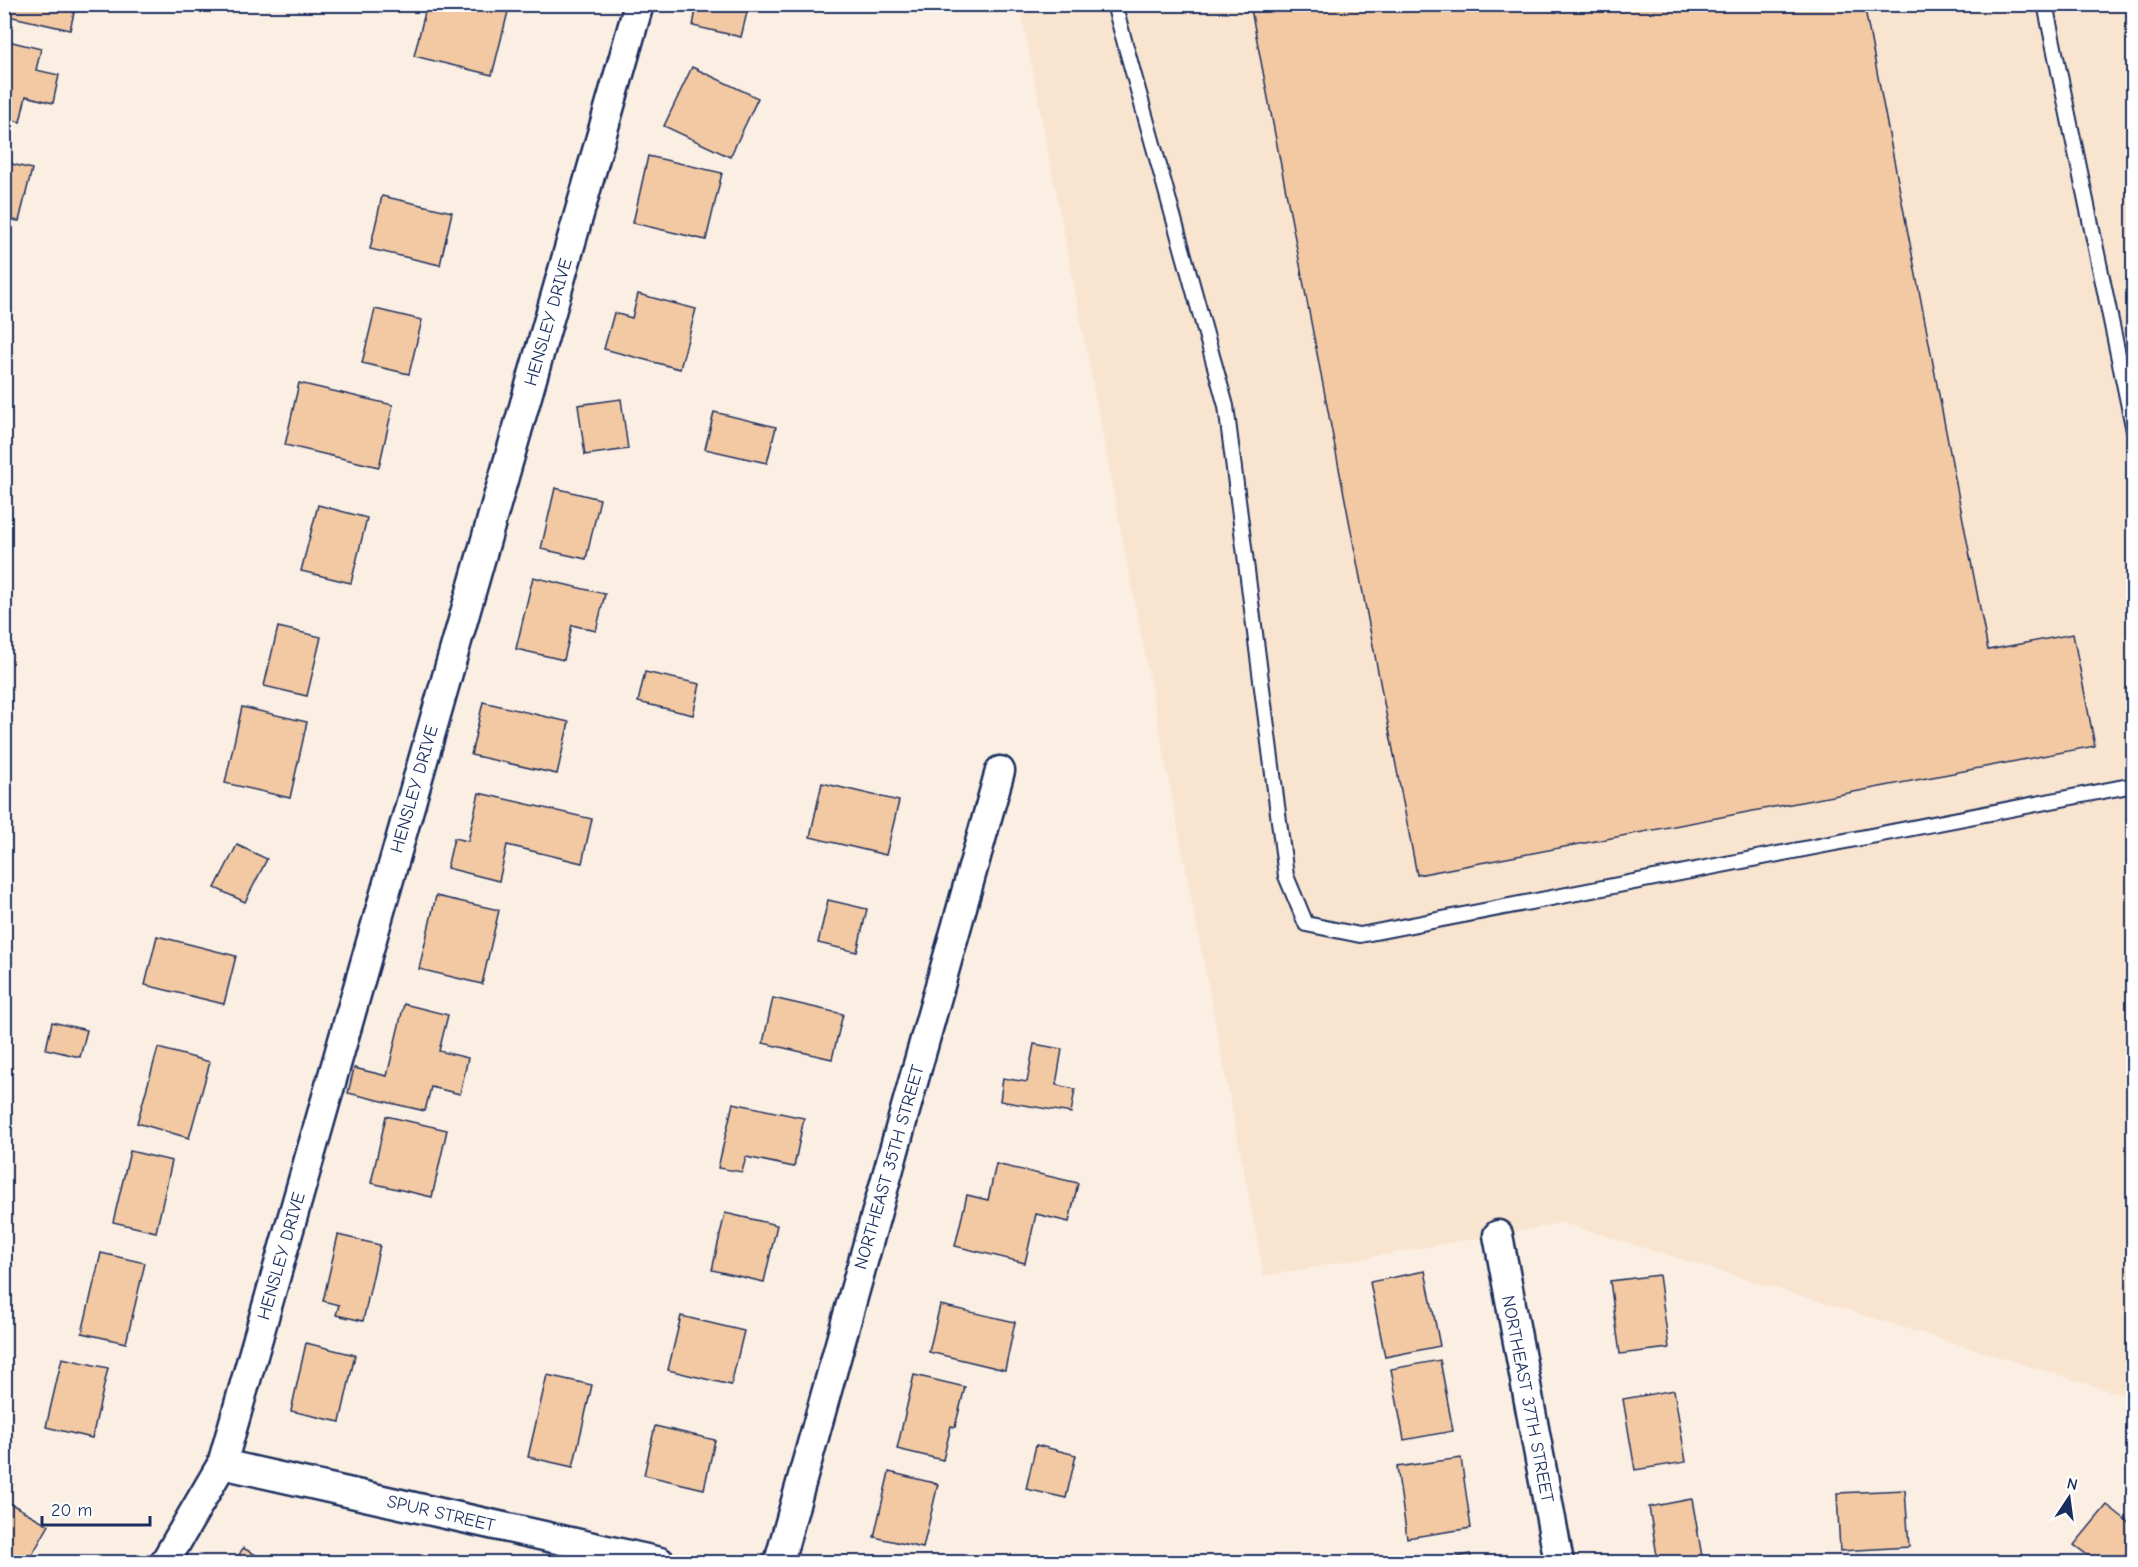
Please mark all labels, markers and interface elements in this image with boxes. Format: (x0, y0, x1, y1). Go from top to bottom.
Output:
street label: HENSLEY DRIVE (520, 256, 577, 388)
street label: HENSLEY DRIVE (386, 723, 443, 855)
street label: NORTHEAST 35TH STREET (850, 1062, 929, 1272)
street label: HENSLEY DRIVE (253, 1190, 310, 1322)
street label: NORTHEAST 37TH STREET (1497, 1294, 1558, 1505)
north arrow (2039, 1468, 2099, 1528)
text: N (2065, 1474, 2079, 1494)
scale bar (42, 1489, 150, 1527)
street label: SPUR STREET (385, 1491, 498, 1536)
text: 20 m (51, 1500, 92, 1521)

